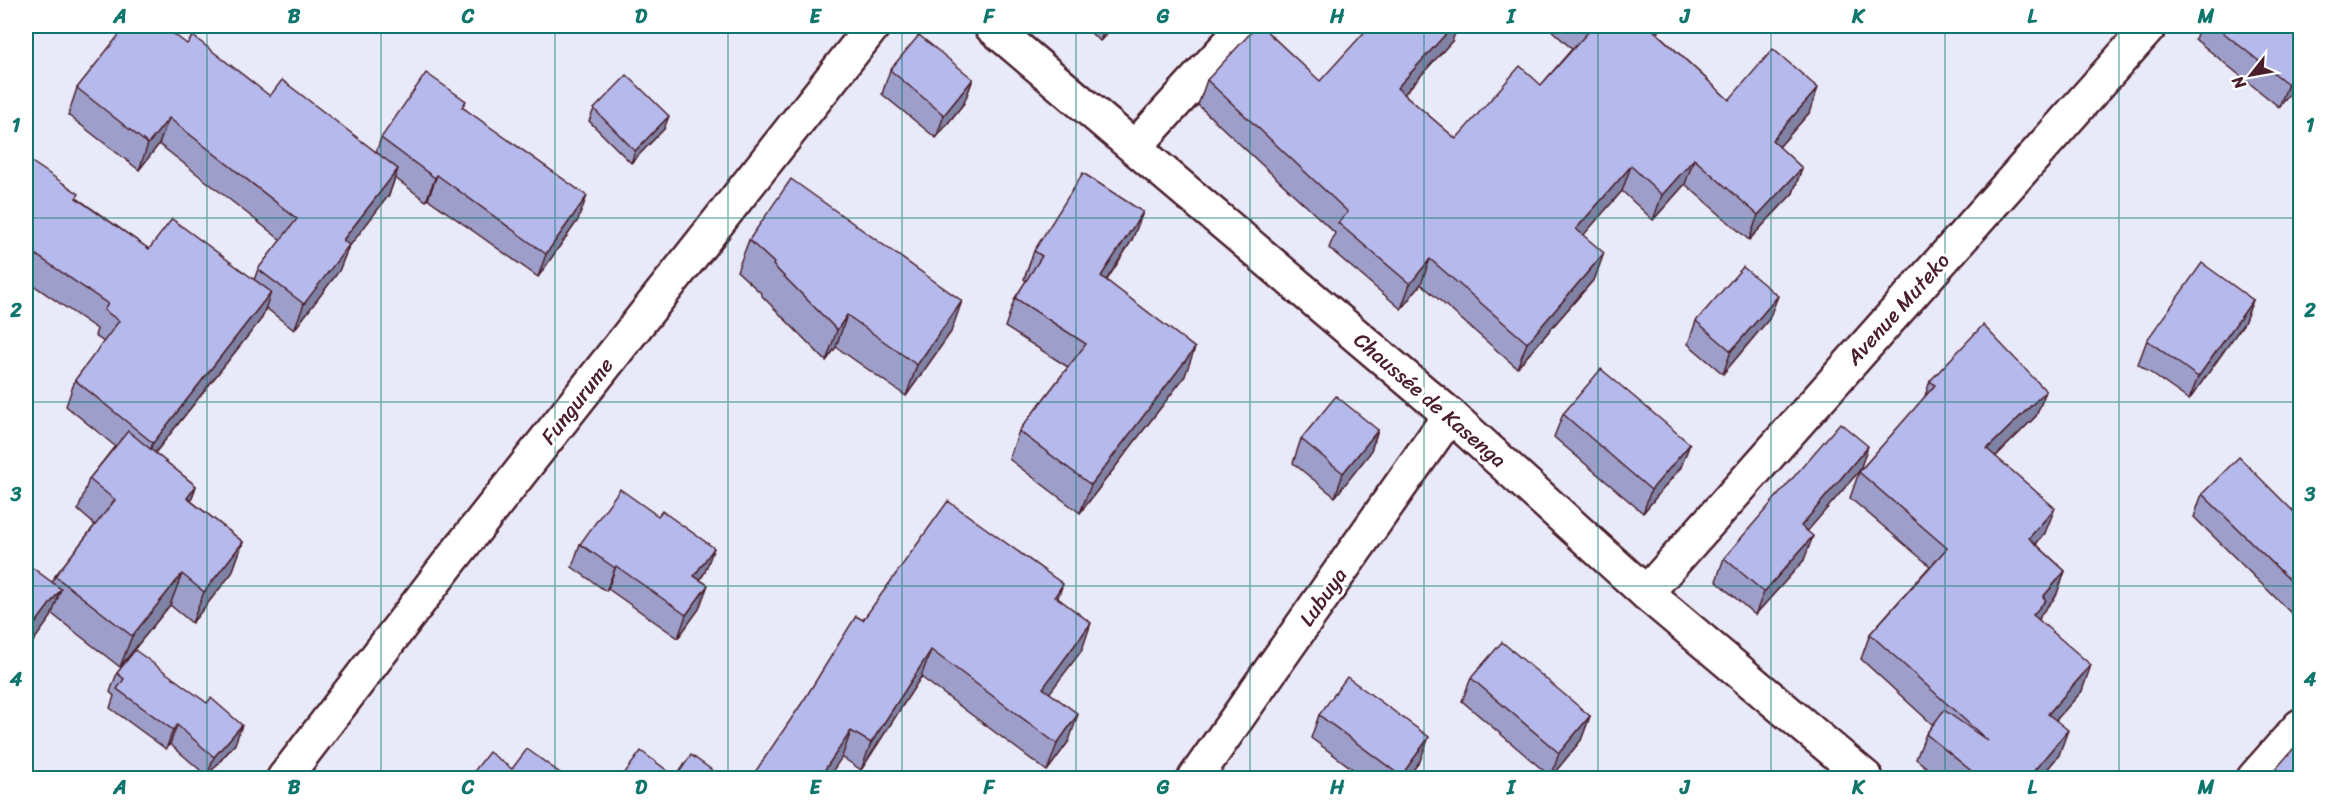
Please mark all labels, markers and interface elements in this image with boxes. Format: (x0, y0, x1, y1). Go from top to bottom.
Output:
text: A (112, 0, 127, 34)
text: B (288, 0, 301, 34)
text: C (461, 0, 475, 34)
text: D (635, 0, 648, 34)
text: E (809, 0, 822, 34)
text: F (983, 0, 996, 34)
text: G (1156, 0, 1170, 34)
text: H (1329, 0, 1345, 34)
text: I (1506, 0, 1517, 34)
text: J (1679, 0, 1691, 34)
text: K (1851, 0, 1866, 34)
text: L (2027, 0, 2037, 34)
text: M (2197, 0, 2215, 34)
north arrow (2221, 45, 2281, 105)
text: N (2223, 69, 2254, 96)
text: 1 (12, 108, 21, 143)
text: 1 (2306, 108, 2315, 143)
street label: Avenue Muteko (1836, 244, 1960, 375)
text: 2 (9, 293, 22, 328)
text: 2 (2303, 293, 2316, 328)
street label: Chaussée de Kasenga (1345, 322, 1516, 478)
street label: Fungurume (530, 349, 624, 453)
text: 3 (10, 477, 22, 512)
text: 3 (2304, 477, 2316, 512)
street label: Lubuya (1289, 559, 1358, 635)
text: 4 (9, 662, 23, 697)
text: 4 (2303, 662, 2317, 697)
text: A (112, 770, 127, 804)
text: B (288, 770, 301, 804)
text: C (461, 770, 475, 804)
text: D (635, 770, 648, 804)
text: E (809, 770, 822, 804)
text: F (983, 770, 996, 804)
text: G (1156, 770, 1170, 804)
text: H (1329, 770, 1345, 804)
text: I (1506, 770, 1517, 804)
text: J (1679, 770, 1691, 804)
text: K (1851, 770, 1866, 804)
text: L (2027, 770, 2037, 804)
text: M (2197, 770, 2215, 804)

